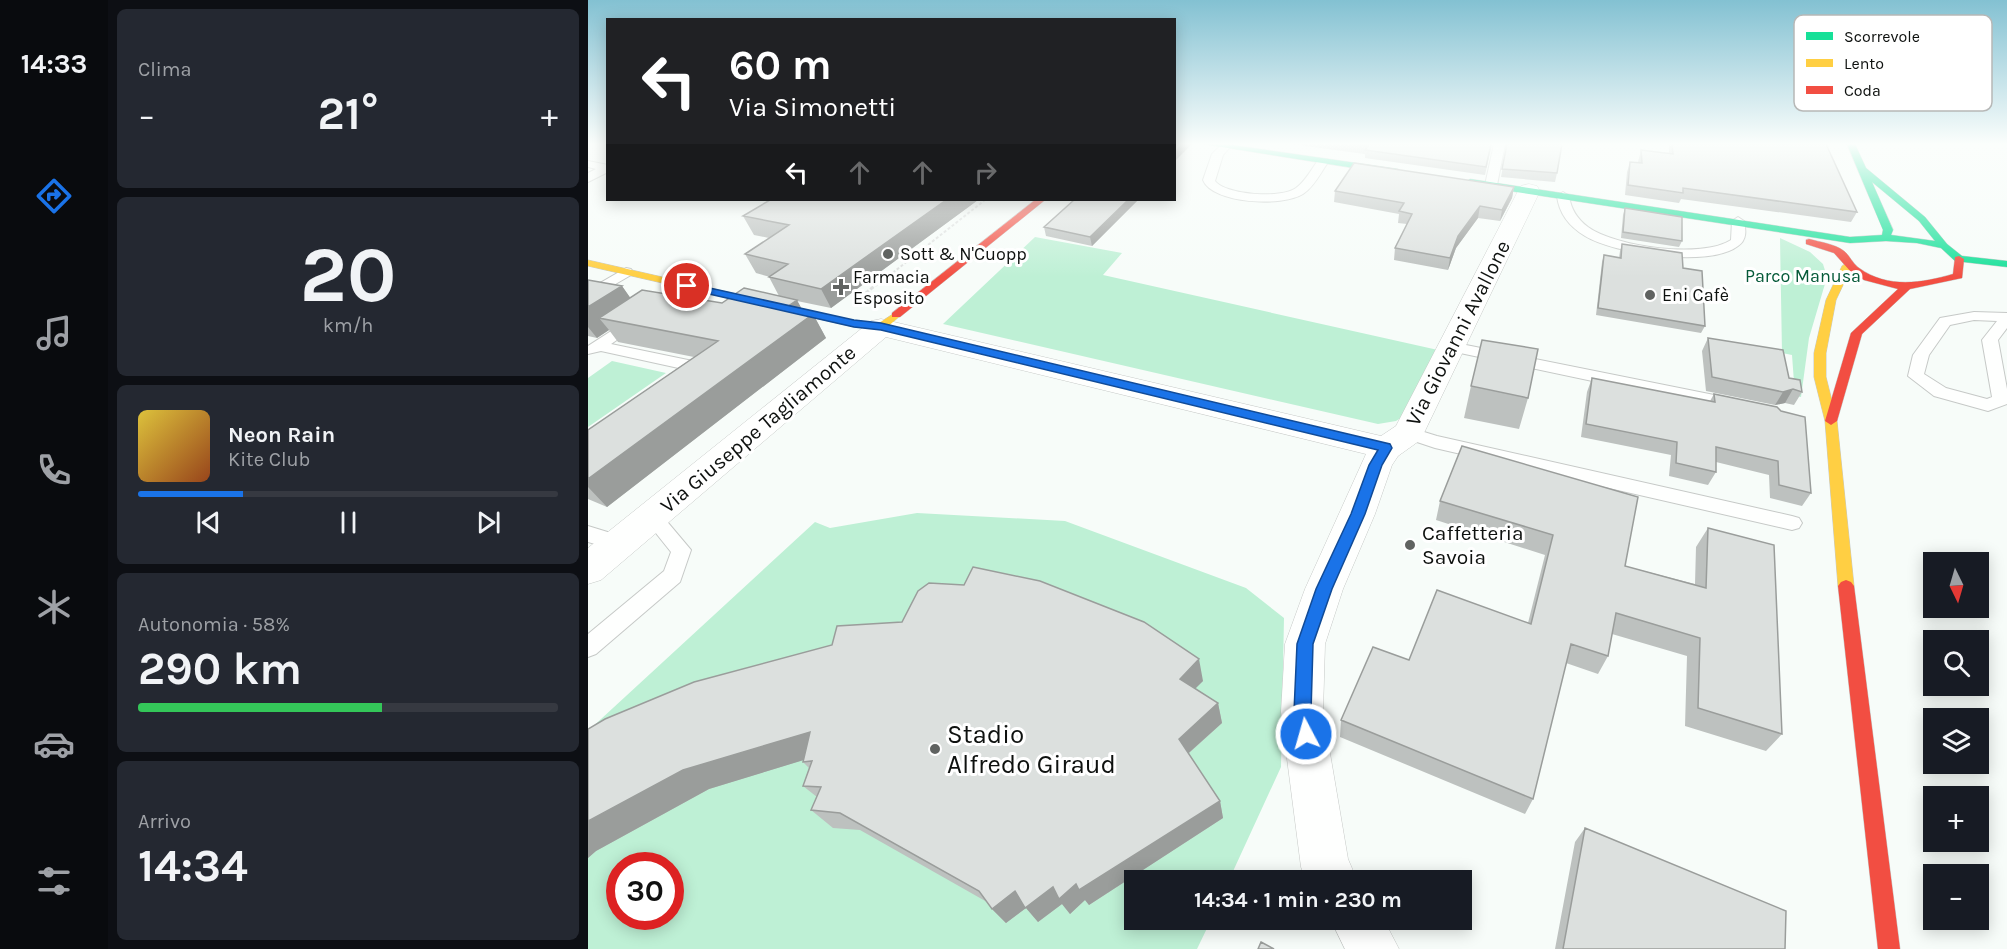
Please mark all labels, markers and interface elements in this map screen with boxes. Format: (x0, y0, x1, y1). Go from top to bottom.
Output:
legend (1794, 15, 1992, 111)
text: Scorrevole (1844, 27, 1920, 46)
text: 60 m (729, 40, 832, 90)
icon: left (630, 42, 708, 120)
text: 14:33 (21, 48, 87, 80)
text: Lento (1844, 54, 1884, 73)
text: Clima (138, 58, 192, 81)
text: Coda (1844, 81, 1881, 100)
text: 21° (318, 88, 378, 140)
text: Via Simonetti (729, 91, 896, 123)
text: − (138, 96, 155, 134)
text: + (541, 96, 558, 134)
icon: left (780, 156, 813, 189)
icon: ahead (843, 156, 876, 189)
icon: ahead (906, 156, 939, 189)
icon: right (969, 156, 1002, 189)
icon: directions (33, 175, 75, 217)
text: 20 (300, 229, 396, 321)
street label: Via Giovanni Avallone (1401, 236, 1515, 430)
place label: Sott & N'Cuopp (900, 243, 1027, 265)
marker: Sott & N'Cuopp (881, 247, 895, 261)
pin (661, 260, 712, 311)
park label: Parco Manusa (1745, 265, 1861, 287)
place label: Farmacia Esposito (853, 266, 930, 309)
icon: arrive (670, 269, 703, 302)
marker: Farmacia Esposito (834, 280, 848, 294)
place label: Eni Cafè (1662, 284, 1729, 306)
marker: Eni Cafè (1643, 288, 1657, 302)
icon: music (33, 312, 75, 354)
text: km/h (323, 314, 373, 337)
street label: Via Giuseppe Tagliamonte (655, 340, 861, 518)
text: Neon Rain (228, 422, 335, 448)
text: Kite Club (228, 448, 310, 471)
icon: phone (33, 449, 75, 491)
icon: previous (192, 506, 225, 539)
icon: pause (332, 506, 365, 539)
icon: next (472, 506, 505, 539)
place label: Caffetteria Savoia (1422, 521, 1524, 569)
marker: Caffetteria Savoia (1403, 538, 1417, 552)
north arrow (1923, 552, 1989, 618)
map controls (1923, 552, 1989, 930)
icon: climate (33, 586, 75, 628)
text: Autonomia · 58% (138, 613, 290, 636)
button: search (1923, 630, 1989, 696)
text: 290 km (138, 643, 302, 695)
position arrow (1274, 702, 1338, 766)
button: layers (1923, 708, 1989, 774)
place label: Stadio Alfredo Giraud (947, 719, 1116, 780)
icon: car (33, 723, 75, 765)
marker: Stadio Alfredo Giraud (928, 742, 942, 756)
button: + (1923, 786, 1989, 852)
text: Arrivo (138, 810, 191, 833)
text: 14:34 (138, 840, 248, 892)
speed limit sign: 30 (606, 852, 684, 930)
icon: filters (33, 860, 75, 902)
button: − (1923, 864, 1989, 930)
text: 14:34 · 1 min · 230 m (1194, 887, 1402, 913)

